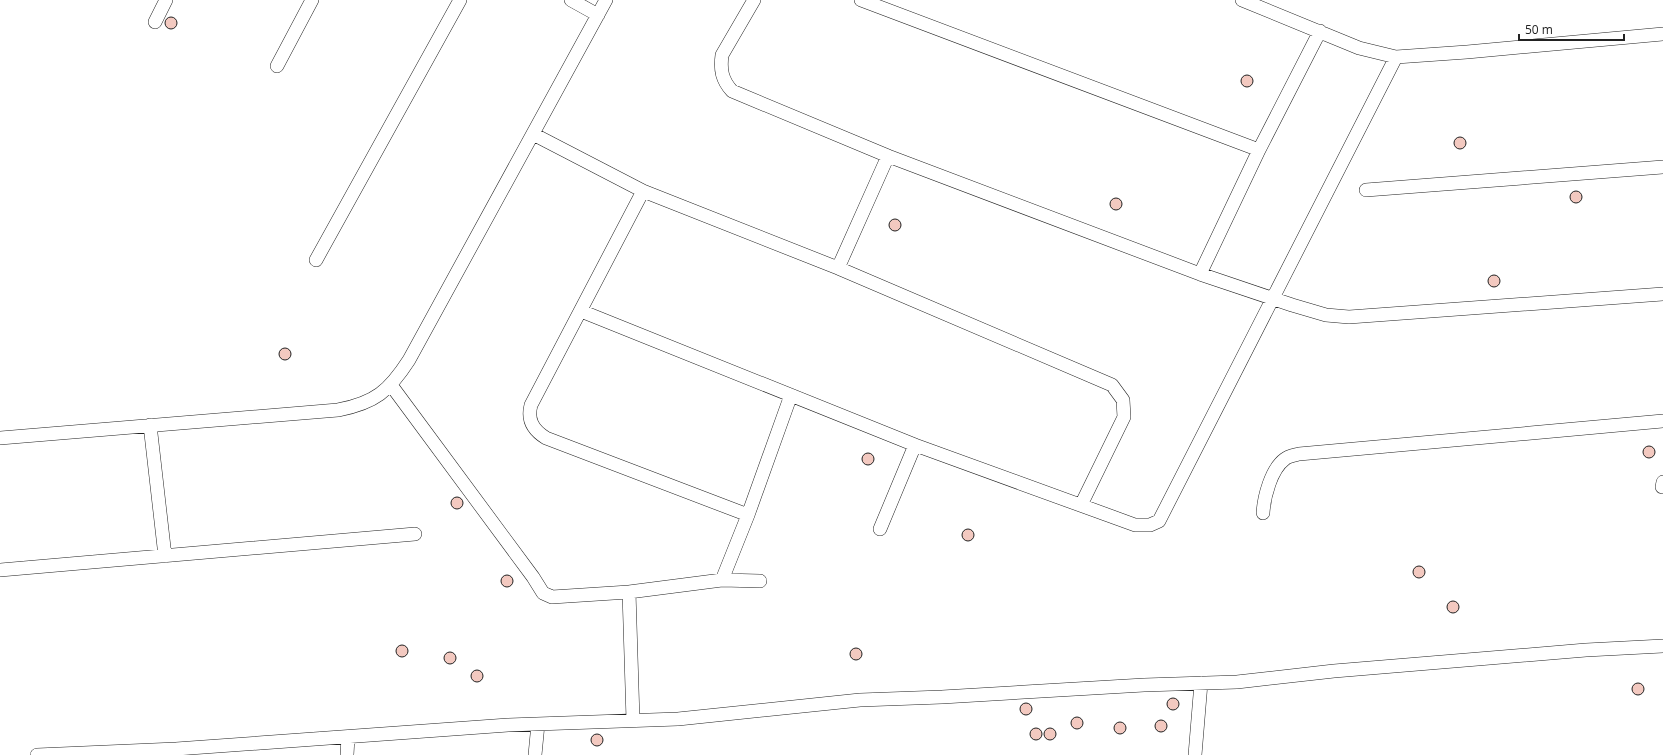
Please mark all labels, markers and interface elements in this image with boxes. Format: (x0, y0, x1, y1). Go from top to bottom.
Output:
scale bar (1519, 16, 1624, 42)
text: 50 m (1525, 21, 1553, 38)

